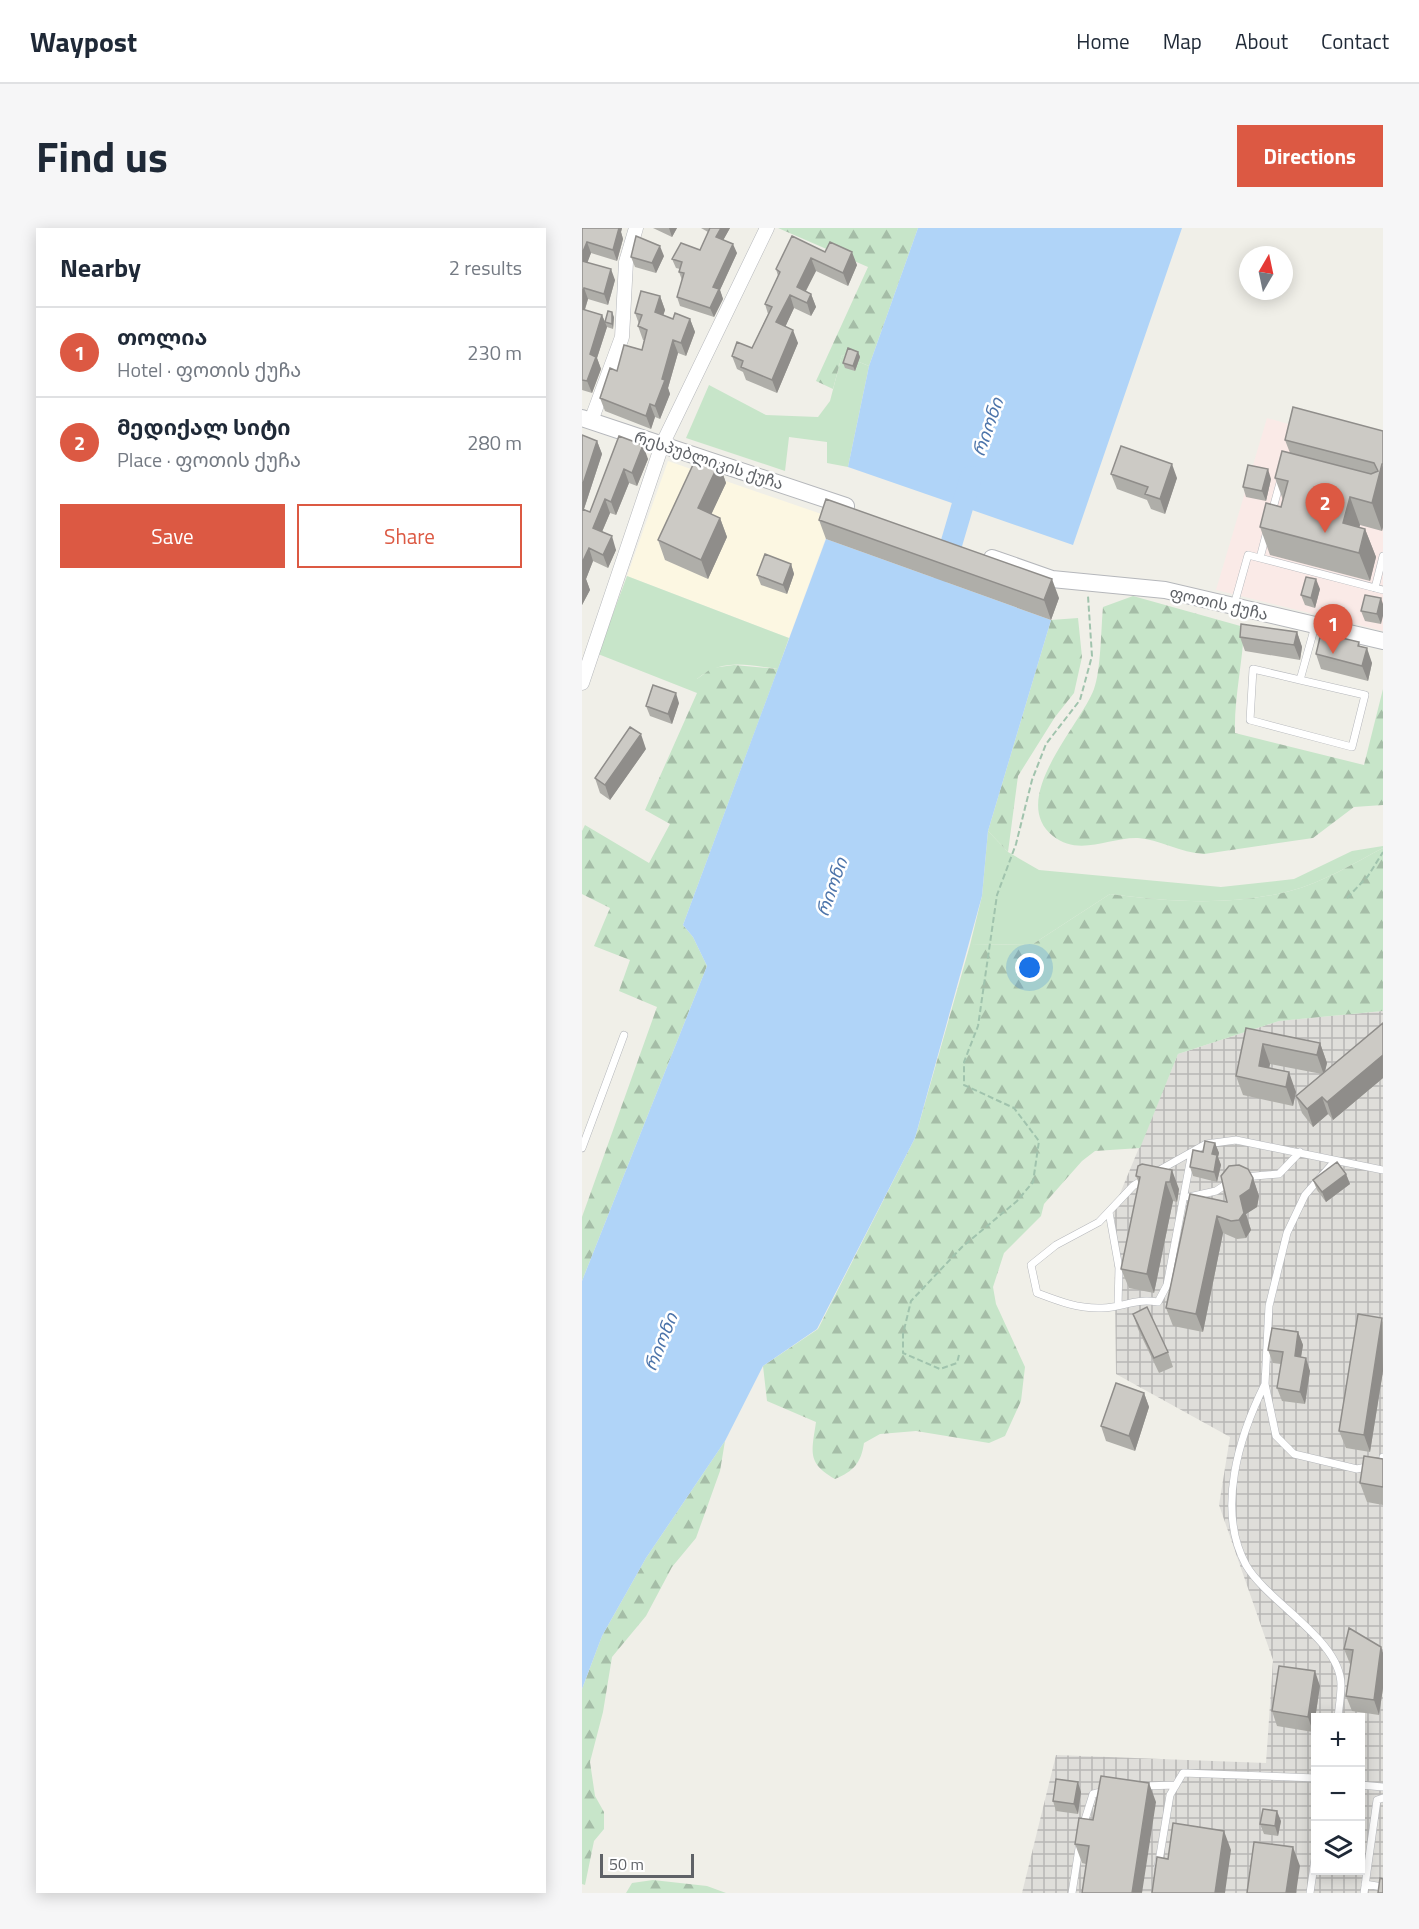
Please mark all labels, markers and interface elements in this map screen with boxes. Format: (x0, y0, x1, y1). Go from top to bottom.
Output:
text: Waypost (30, 20, 137, 63)
text: Home (1076, 25, 1130, 57)
text: Map (1163, 25, 1202, 57)
text: About (1235, 25, 1288, 57)
text: Contact (1321, 25, 1389, 57)
text: Find us (36, 124, 168, 188)
button: Directions (1237, 125, 1383, 187)
north arrow (1239, 246, 1293, 300)
text: Nearby (60, 248, 141, 287)
text: 2 results (449, 252, 522, 283)
text: თოლია (117, 320, 207, 354)
text: 1 (74, 337, 85, 368)
text: 230 m (467, 337, 522, 368)
text: Hotel · ფოთის ქუჩა (117, 354, 301, 385)
water label: რიონი (965, 393, 1010, 460)
text: მედიქალ სიტი (117, 410, 291, 444)
street label: რესპუბლიკის ქუჩა (631, 425, 787, 495)
text: 2 (74, 427, 85, 458)
text: 280 m (467, 427, 522, 458)
text: Place · ფოთის ქუჩა (117, 444, 301, 475)
pin: 2 (1306, 484, 1344, 533)
button: Save (60, 504, 285, 568)
button: Share (297, 504, 522, 568)
street label: ფოთის ქუჩა (1167, 580, 1271, 626)
pin: 1 (1314, 604, 1353, 654)
water label: რიონი (809, 853, 854, 920)
your location (1015, 953, 1044, 982)
water label: რიონი (637, 1308, 685, 1375)
map controls (1311, 1713, 1365, 1875)
button: + (1311, 1713, 1365, 1767)
button: − (1311, 1767, 1365, 1821)
button: layers (1311, 1821, 1365, 1875)
scale bar (600, 1851, 694, 1878)
text: 50 m (609, 1852, 644, 1876)

